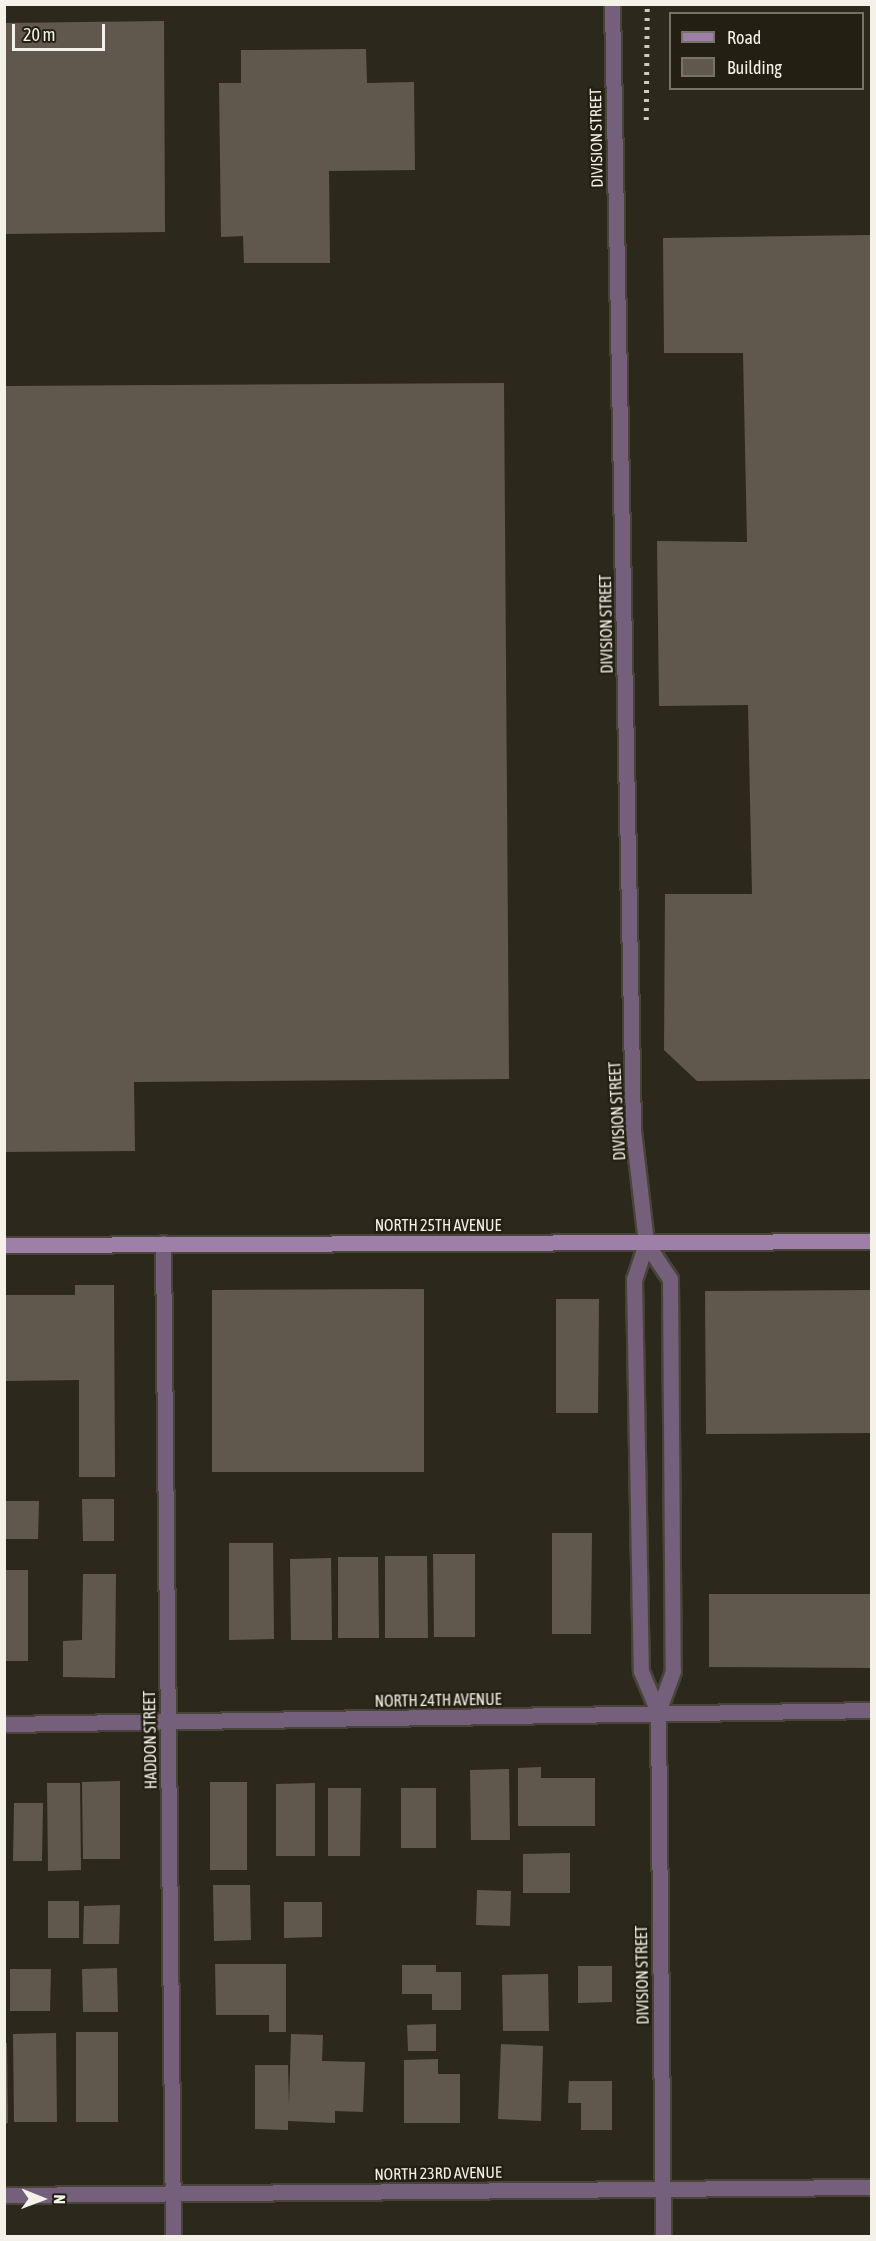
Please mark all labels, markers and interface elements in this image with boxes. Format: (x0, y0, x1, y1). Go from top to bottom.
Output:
scale bar (15, 12, 108, 50)
legend (669, 12, 864, 90)
text: 20 m (23, 24, 55, 45)
text: Road (727, 27, 761, 48)
text: Building (727, 57, 782, 78)
street label: DIVISION STREET (586, 88, 606, 188)
street label: DIVISION STREET (596, 574, 616, 674)
street label: DIVISION STREET (605, 1061, 629, 1161)
street label: NORTH 25TH AVENUE (375, 1215, 501, 1235)
street label: NORTH 24TH AVENUE (374, 1689, 502, 1711)
street label: HADDON STREET (140, 1691, 160, 1789)
street label: DIVISION STREET (632, 1925, 652, 2025)
street label: NORTH 23RD AVENUE (374, 2162, 502, 2184)
north arrow (12, 2169, 72, 2229)
text: N (51, 2194, 69, 2204)

